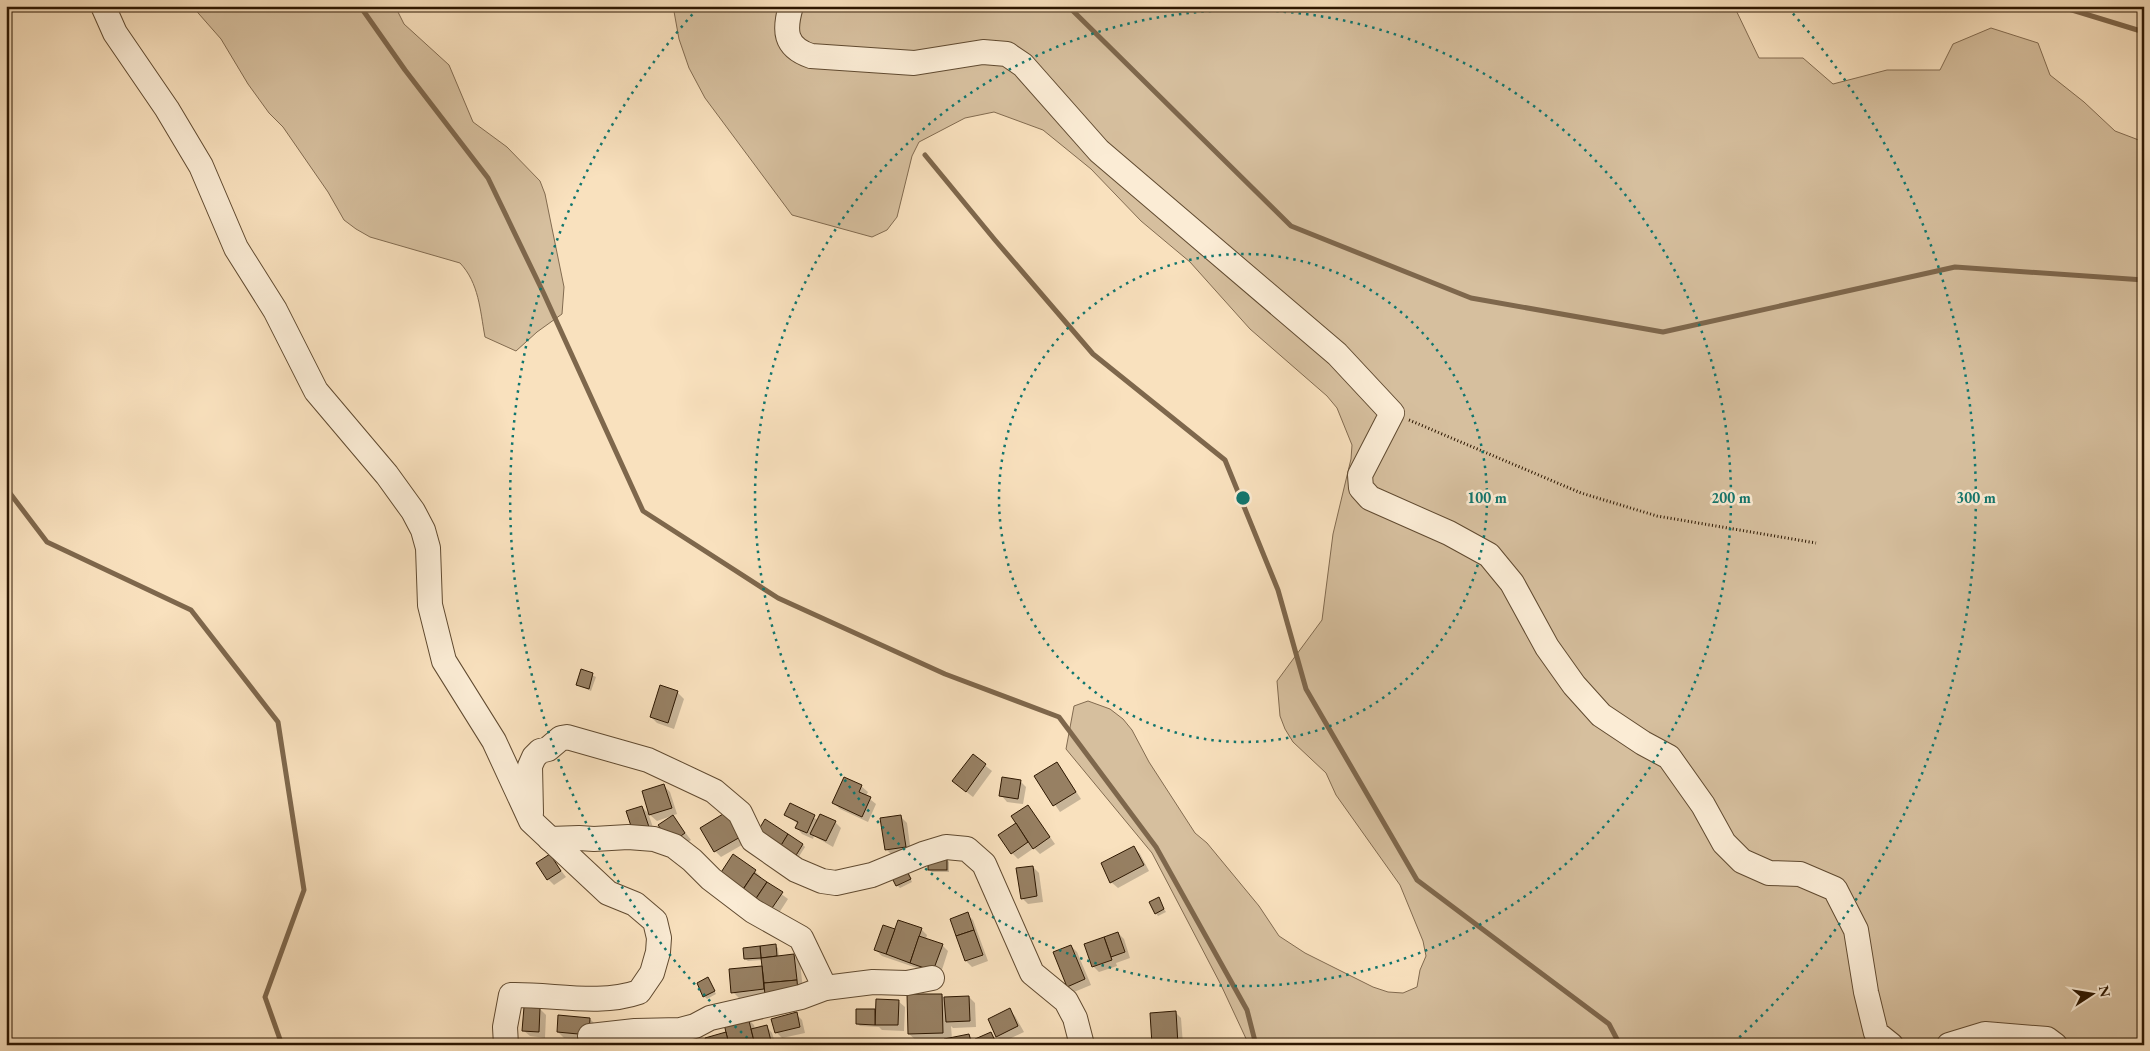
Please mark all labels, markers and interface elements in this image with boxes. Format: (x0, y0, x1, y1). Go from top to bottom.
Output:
text: 100 m (1467, 488, 1507, 507)
text: 200 m (1711, 488, 1751, 507)
text: 300 m (1956, 488, 1996, 507)
centre of rings (1234, 489, 1252, 507)
north arrow (2068, 968, 2118, 1018)
text: N (2095, 984, 2115, 999)

